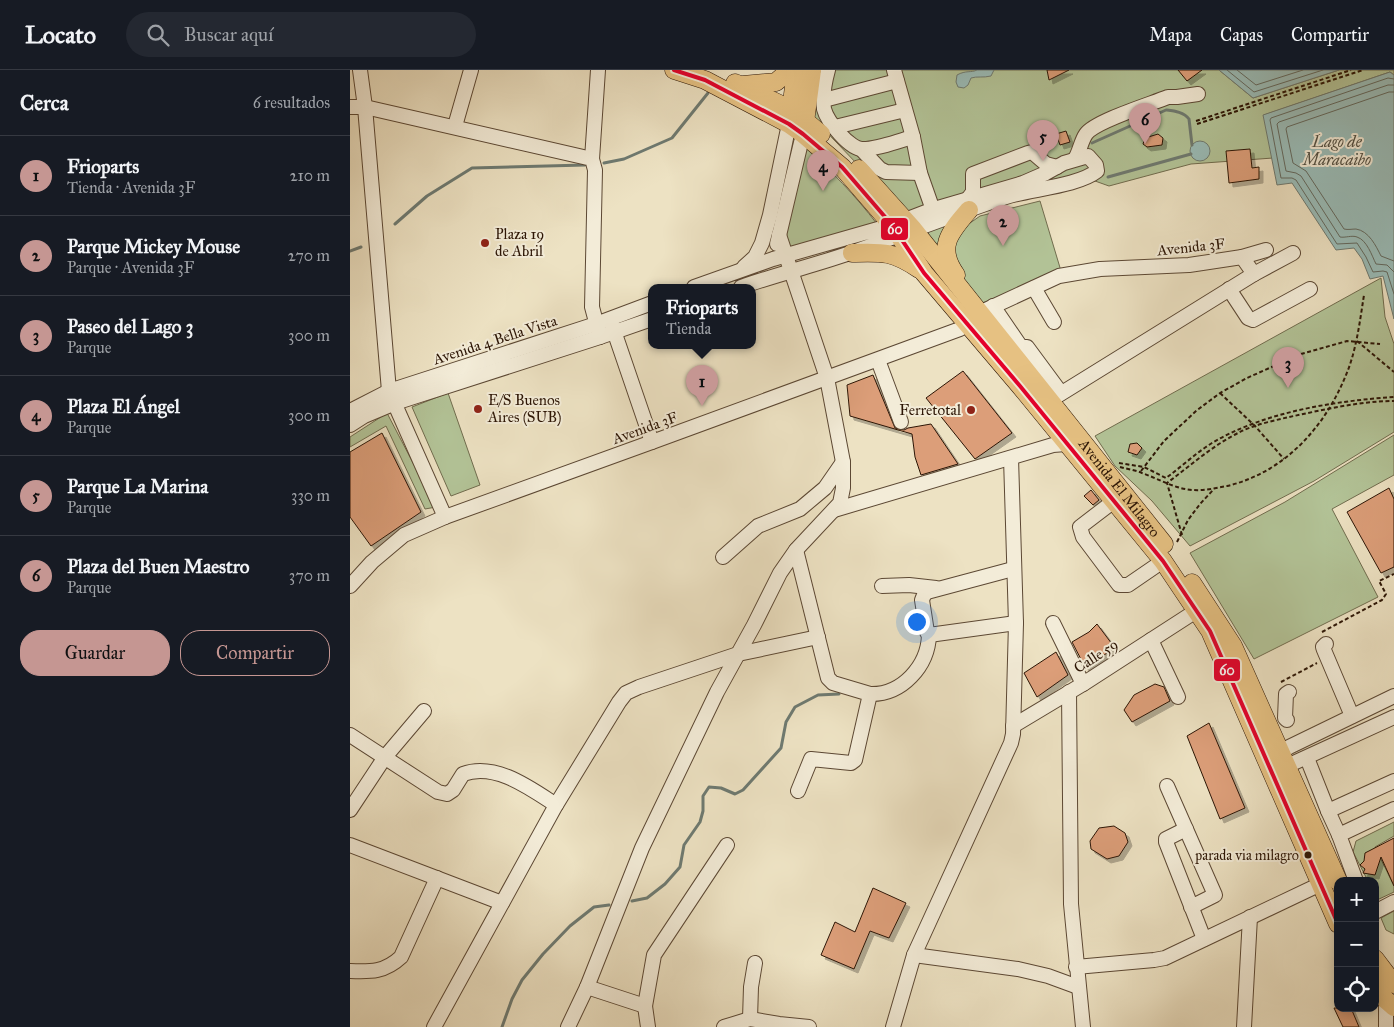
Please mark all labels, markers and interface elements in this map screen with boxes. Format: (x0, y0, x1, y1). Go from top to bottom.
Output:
search box (126, 12, 476, 57)
text: Locato (25, 20, 96, 50)
icon: search (144, 21, 172, 49)
text: Buscar aquí (184, 23, 273, 46)
text: Mapa (1149, 24, 1192, 46)
text: Capas (1220, 24, 1263, 46)
text: Compartir (1291, 24, 1369, 46)
text: Cerca (20, 90, 69, 116)
text: 6 resultados (253, 93, 330, 112)
pin: 6 (1129, 103, 1161, 144)
pin: 5 (1027, 120, 1059, 161)
water label: Lago de Maracaibo (1301, 132, 1371, 169)
pin: 4 (807, 150, 839, 191)
text: Frioparts (67, 155, 139, 178)
text: 1 (33, 166, 39, 185)
text: 210 m (290, 166, 330, 185)
text: Tienda · Avenida 3F (67, 178, 195, 197)
pin: 2 (987, 205, 1019, 246)
line badge: 60 (880, 217, 909, 241)
text: 60 (887, 221, 903, 238)
place label: Plaza 19 de Abril (495, 225, 544, 260)
street label: Avenida 3F (1155, 234, 1226, 260)
text: Parque Mickey Mouse (67, 235, 240, 258)
marker: Plaza 19 de Abril (479, 237, 491, 249)
text: 2 (32, 246, 40, 265)
text: 270 m (288, 246, 330, 265)
text: Parque · Avenida 3F (67, 258, 194, 277)
popup (648, 284, 756, 349)
text: Frioparts (666, 296, 738, 319)
street label: Avenida 4 Bella Vista (430, 311, 560, 369)
text: Paseo del Lago 3 (67, 315, 193, 338)
text: Tienda (666, 319, 711, 338)
text: 3 (33, 326, 39, 345)
text: 300 m (288, 326, 330, 345)
text: Parque (67, 338, 111, 357)
pin: 3 (1272, 347, 1304, 388)
pin: 1 (686, 365, 718, 406)
place label: E/S Buenos Aires (SUB) (487, 391, 561, 427)
text: Plaza El Ángel (67, 395, 180, 418)
place label: Ferretotal (899, 401, 962, 419)
marker: E/S Buenos Aires (SUB) (472, 403, 484, 415)
marker: Ferretotal (965, 404, 977, 416)
text: 4 (32, 406, 40, 425)
text: 300 m (288, 406, 330, 425)
street label: Avenida 3F (609, 408, 680, 448)
text: Parque (67, 418, 111, 437)
street label: Avenida El Milagro (1074, 435, 1164, 541)
text: Parque La Marina (67, 475, 208, 498)
text: 5 (32, 486, 40, 505)
text: 330 m (291, 486, 330, 505)
text: Parque (67, 498, 111, 517)
text: Plaza del Buen Maestro (67, 555, 250, 578)
text: 6 (32, 566, 40, 585)
text: 370 m (289, 566, 330, 585)
text: Parque (67, 578, 111, 597)
your location (904, 609, 930, 635)
button: Guardar (20, 630, 170, 676)
button: Compartir (180, 630, 330, 676)
street label: Calle 59 (1070, 635, 1122, 677)
line badge: 60 (1213, 658, 1241, 682)
text: 60 (1219, 662, 1235, 679)
place label: parada via milagro (1194, 847, 1299, 864)
marker: parada via milagro (1303, 850, 1313, 860)
map controls (1334, 877, 1379, 1012)
button: + (1334, 877, 1379, 922)
button: − (1334, 922, 1379, 967)
button: locate (1334, 967, 1379, 1012)

